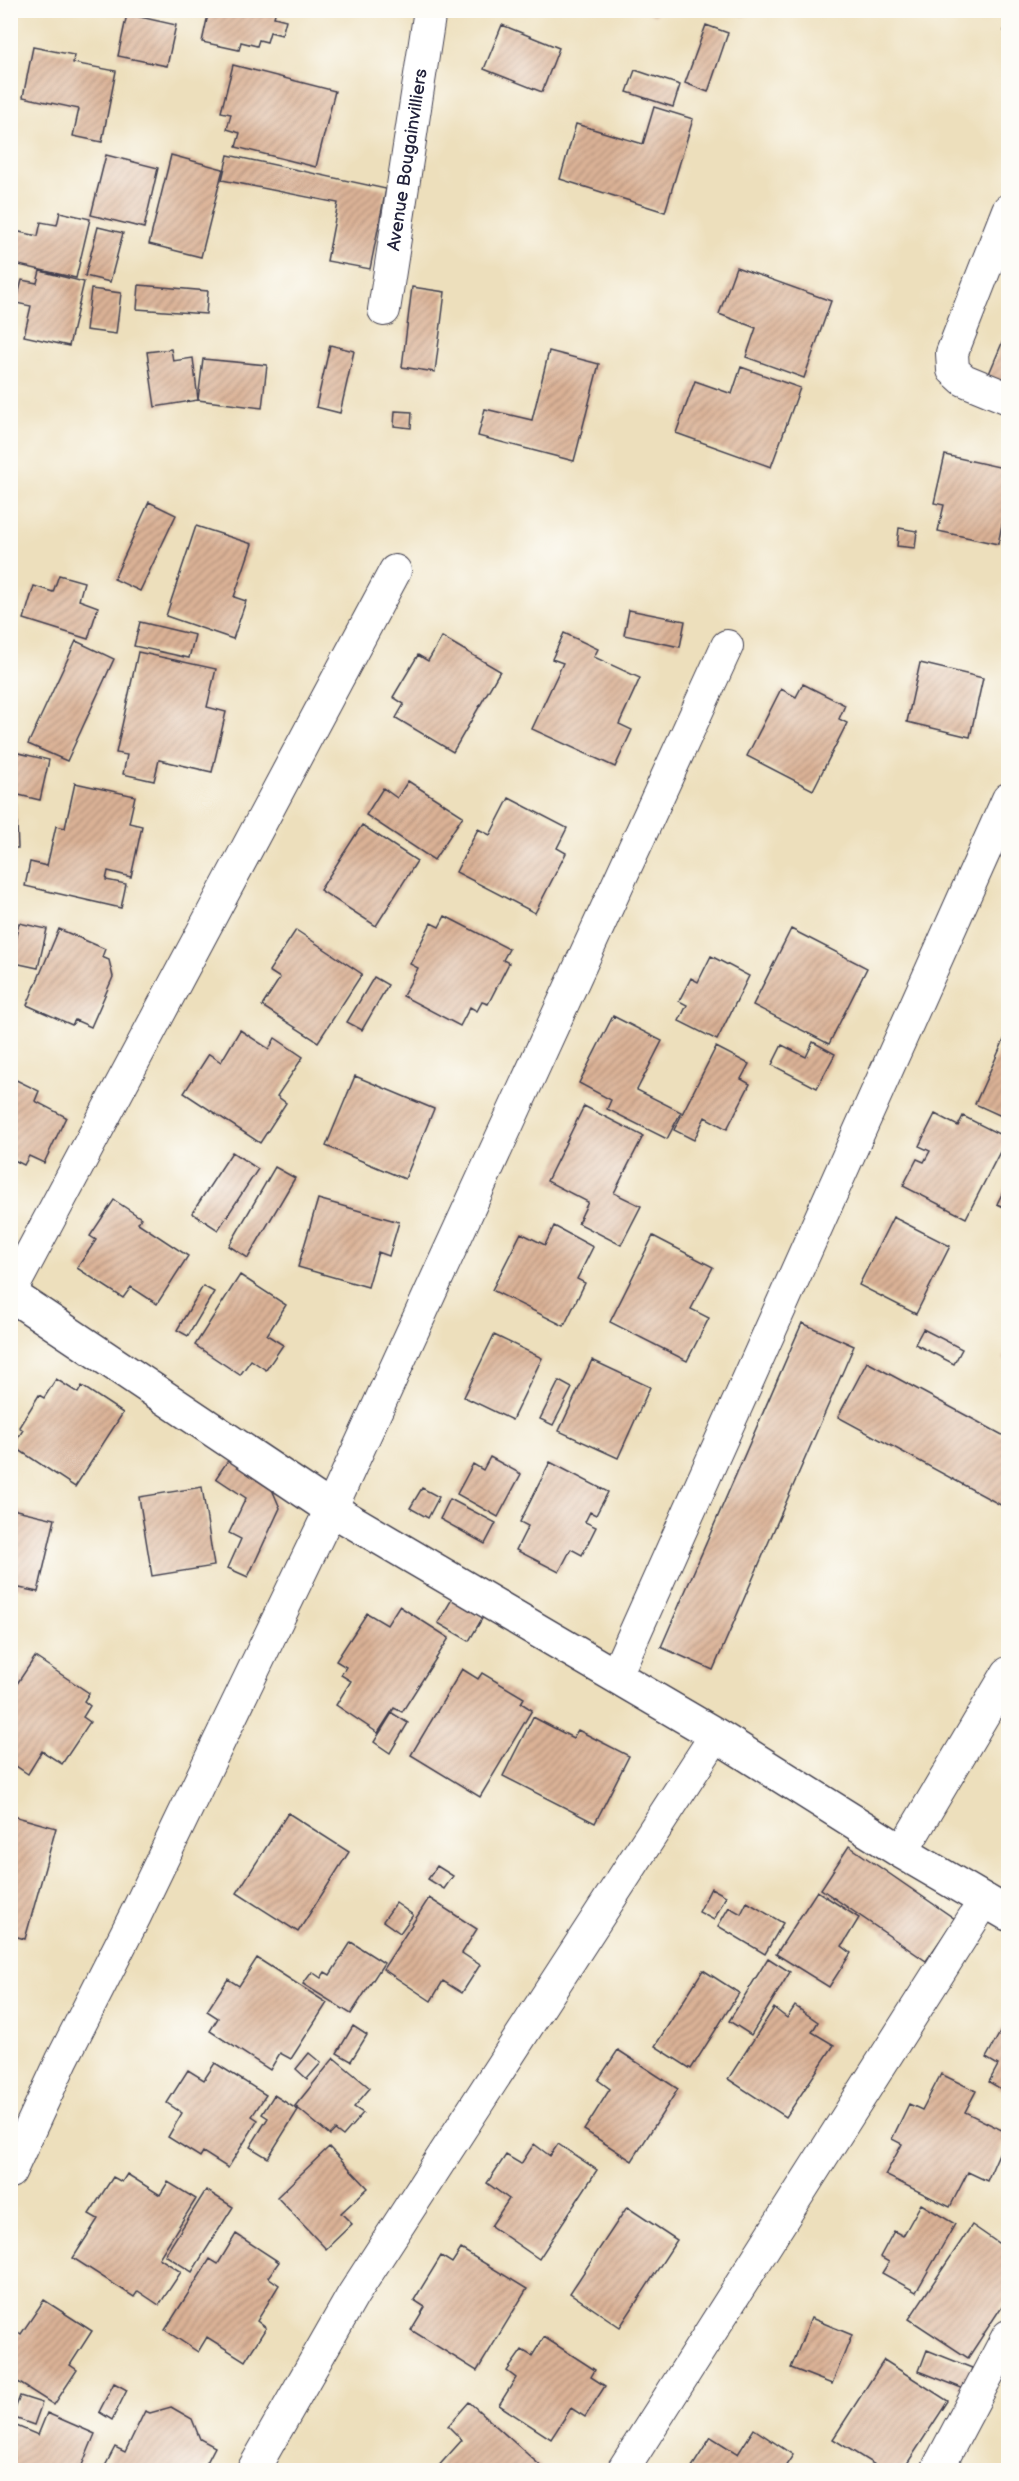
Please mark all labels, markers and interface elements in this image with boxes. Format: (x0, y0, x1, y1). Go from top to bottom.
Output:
street label: Avenue Bougainvilliers (383, 67, 432, 252)

